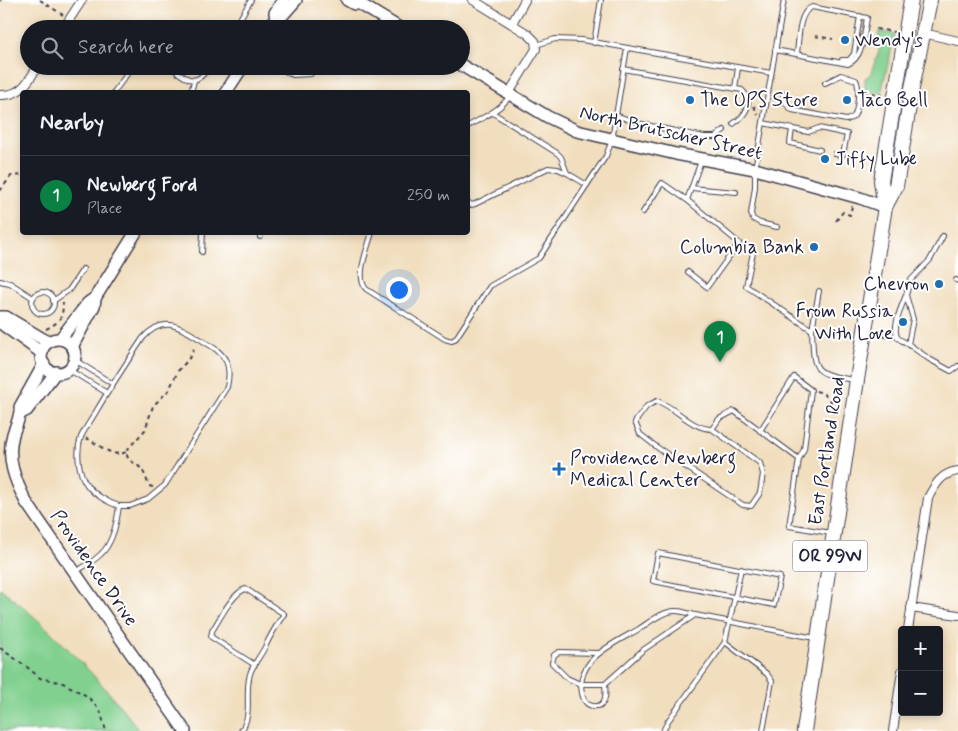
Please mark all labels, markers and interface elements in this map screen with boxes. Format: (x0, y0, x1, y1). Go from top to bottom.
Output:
search box (20, 20, 470, 75)
place label: Wendy's (855, 28, 924, 54)
icon: search (38, 34, 66, 62)
marker: Wendy's (839, 34, 851, 46)
text: Search here (78, 35, 174, 60)
place label: The UPS Store (700, 88, 818, 113)
place label: Taco Bell (857, 88, 928, 113)
marker: The UPS Store (684, 94, 696, 106)
marker: Taco Bell (841, 94, 853, 106)
street label: North Brutscher Street (577, 100, 765, 166)
text: Nearby (40, 109, 104, 137)
place label: Jiffy Lube (835, 147, 917, 173)
marker: Jiffy Lube (819, 153, 831, 165)
text: Newberg Ford (87, 173, 197, 198)
text: 1 (52, 185, 60, 206)
text: 250 m (407, 185, 450, 206)
text: Place (87, 198, 122, 219)
place label: Columbia Bank (680, 235, 804, 260)
marker: Columbia Bank (808, 241, 820, 253)
place label: Chevron (864, 272, 929, 297)
your location (386, 277, 412, 303)
marker: Chevron (933, 278, 945, 290)
place label: From Russia With Love (796, 299, 894, 346)
marker: From Russia With Love (897, 316, 909, 328)
pin: 1 (704, 321, 736, 362)
street label: East Portland Road (803, 375, 851, 527)
place label: Providence Newberg Medical Center (570, 446, 736, 493)
marker: Providence Newberg Medical Center (552, 462, 566, 476)
street label: Providence Drive (45, 505, 143, 631)
road number: OR 99W (792, 540, 868, 572)
map controls (898, 626, 943, 716)
button: + (898, 626, 943, 671)
button: − (898, 671, 943, 716)

